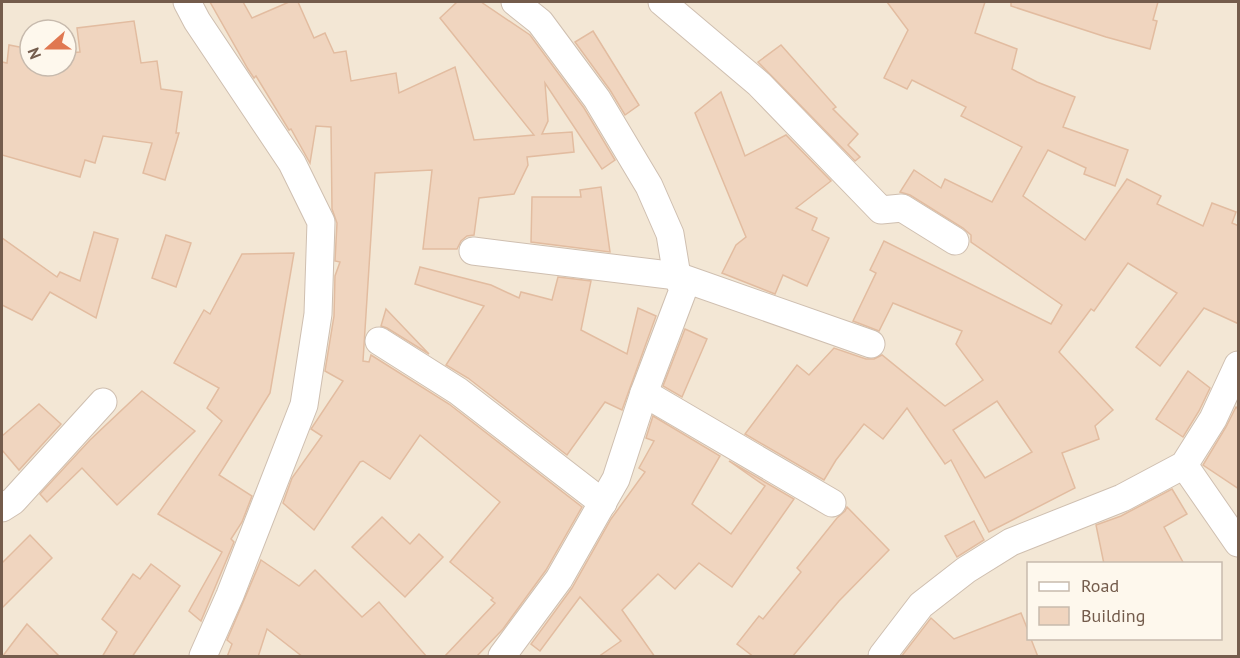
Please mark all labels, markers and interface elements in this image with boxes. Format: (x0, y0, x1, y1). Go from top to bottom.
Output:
north arrow (18, 18, 78, 78)
text: N (23, 45, 45, 62)
legend (1027, 562, 1222, 640)
text: Road (1081, 574, 1119, 597)
text: Building (1081, 604, 1145, 627)

